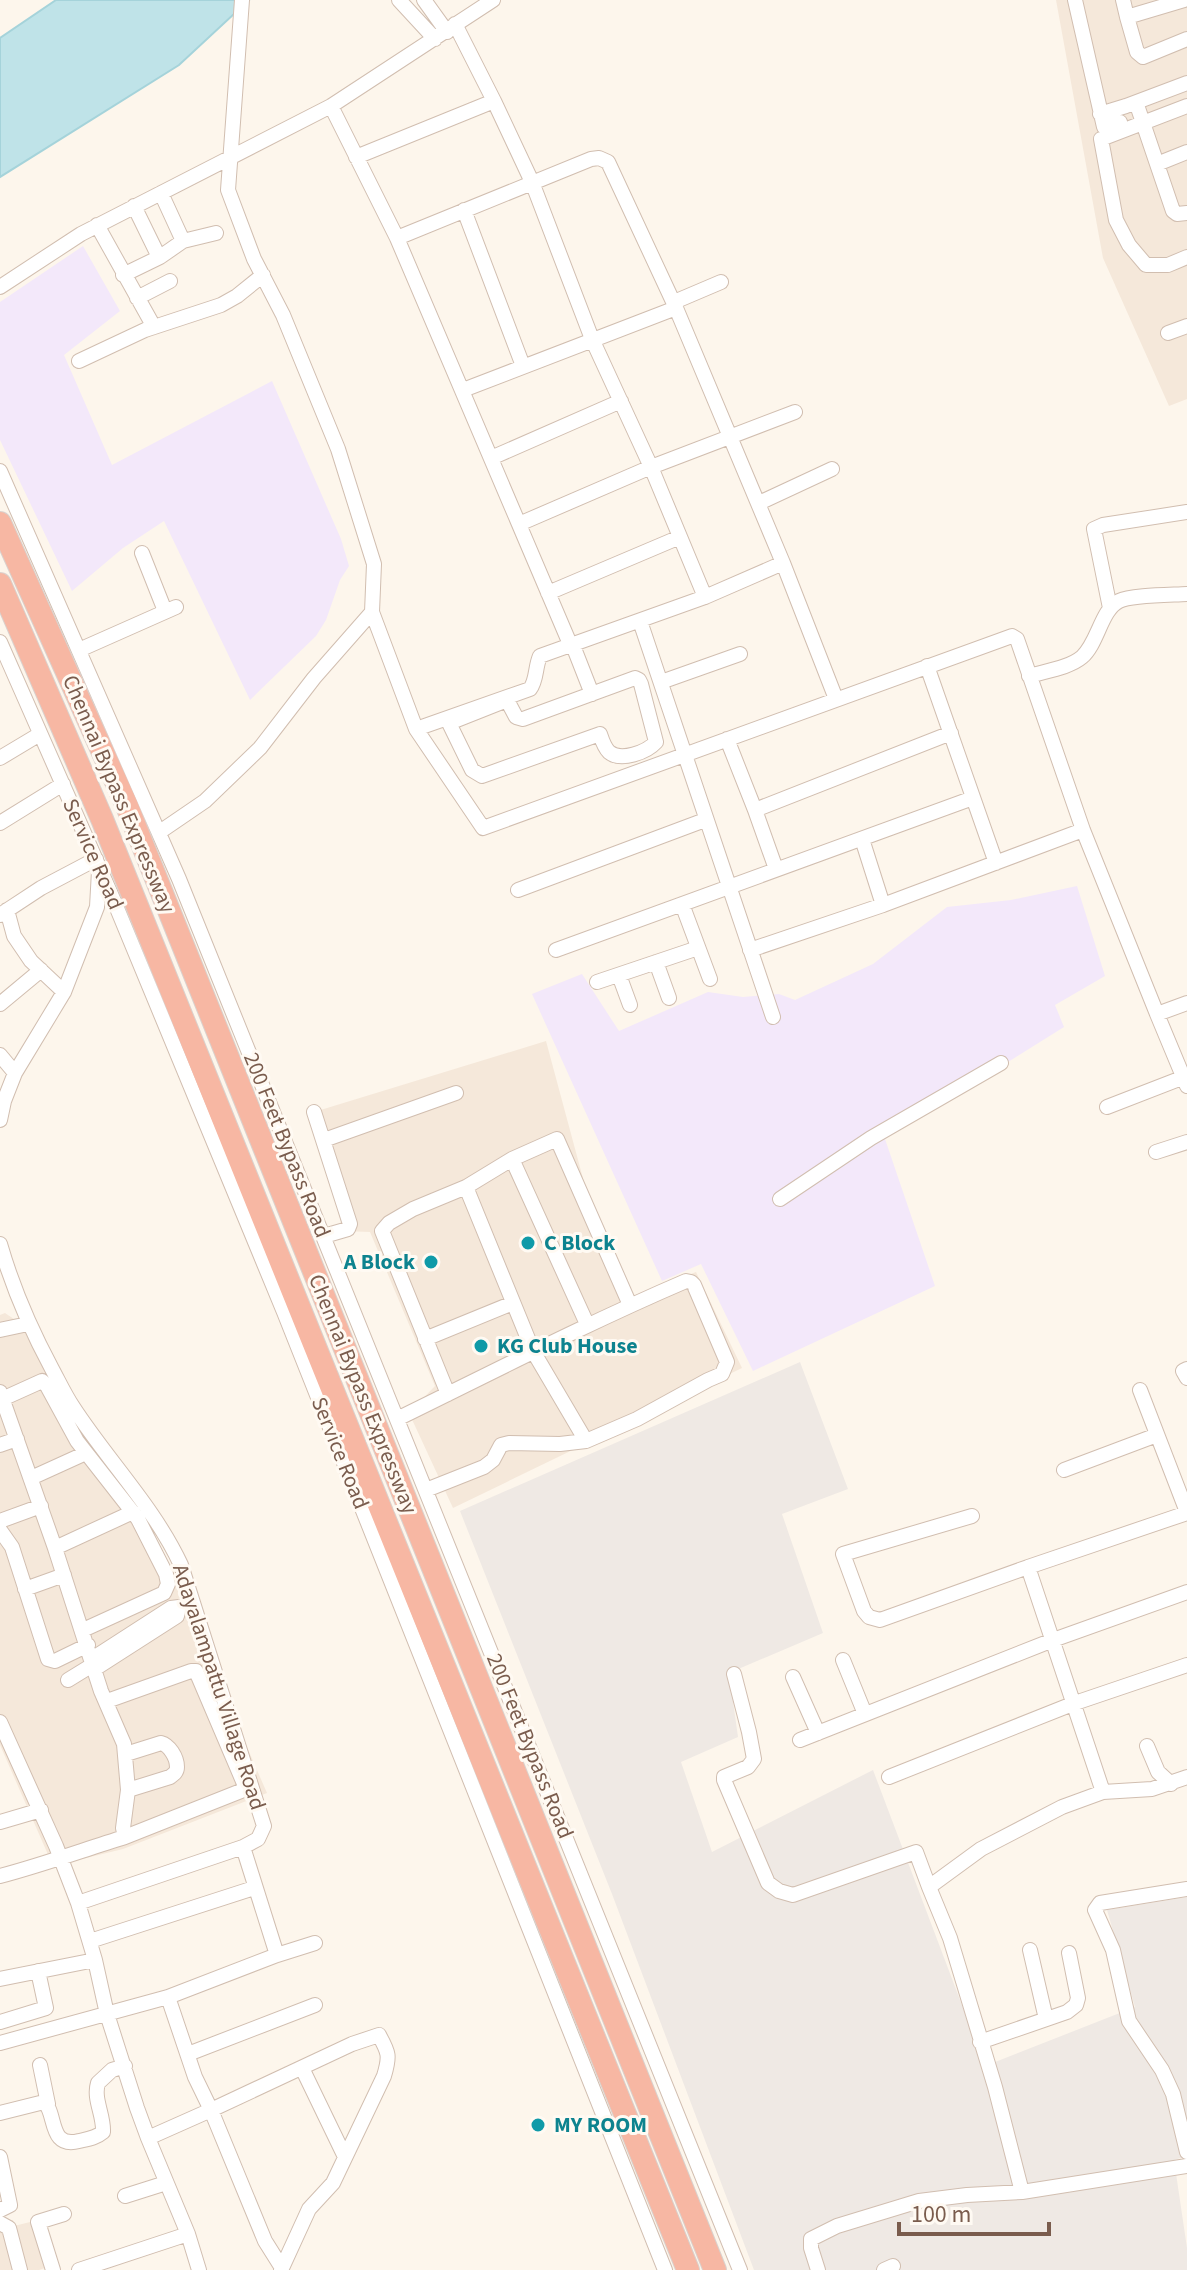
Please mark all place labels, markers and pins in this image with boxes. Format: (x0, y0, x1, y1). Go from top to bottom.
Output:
place label: C Block (544, 1227, 615, 1259)
marker: C Block (519, 1234, 537, 1252)
place label: A Block (343, 1246, 415, 1278)
marker: A Block (422, 1253, 440, 1271)
place label: KG Club House (497, 1330, 638, 1362)
marker: KG Club House (472, 1337, 490, 1355)
place label: MY ROOM (554, 2109, 647, 2141)
marker: MY ROOM (529, 2116, 547, 2134)

